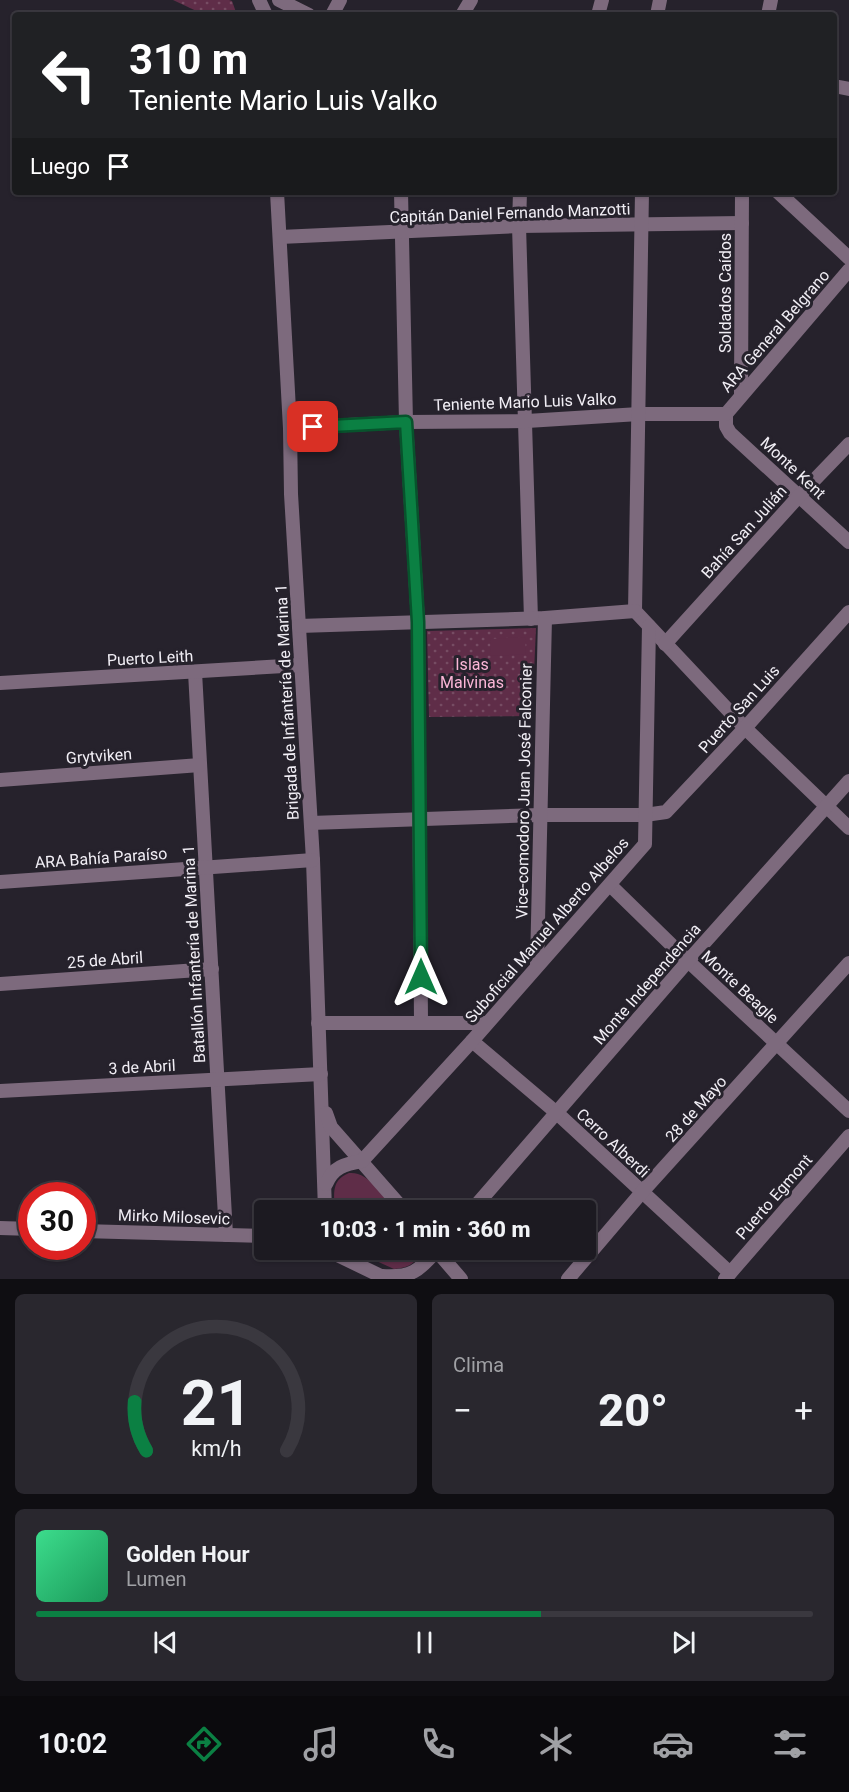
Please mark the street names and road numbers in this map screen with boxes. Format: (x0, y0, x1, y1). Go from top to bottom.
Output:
street label: Capitán Daniel Fernando Manzotti (389, 199, 631, 227)
street label: Soldados Caídos (716, 233, 735, 353)
street label: ARA General Belgrano (717, 266, 833, 396)
street label: Teniente Mario Luis Valko (433, 389, 617, 415)
street label: Monte Kent (757, 433, 829, 503)
street label: Bahía San Julián (697, 482, 791, 582)
street label: Brigada de Infantería de Marina 1 (271, 584, 303, 820)
street label: Puerto Leith (106, 646, 194, 670)
street label: Puerto San Luis (695, 661, 783, 757)
street label: Vice-comodoro Juan José Falconier (512, 662, 536, 919)
street label: Grytviken (65, 744, 133, 768)
street label: Suboficial Manuel Alberto Albelos (461, 833, 633, 1027)
street label: ARA Bahía Paraíso (34, 844, 168, 872)
street label: Batallón Infantería de Marina 1 (179, 844, 209, 1064)
street label: Monte Independencia (589, 920, 705, 1048)
street label: Monte Beagle (698, 947, 782, 1027)
street label: 25 de Abril (66, 948, 144, 972)
street label: 3 de Abril (108, 1056, 176, 1078)
street label: 28 de Mayo (661, 1072, 731, 1146)
street label: Cerro Alberdi (573, 1104, 653, 1182)
street label: Puerto Egmont (732, 1151, 816, 1243)
street label: Mirko Milosevic (118, 1206, 230, 1228)

